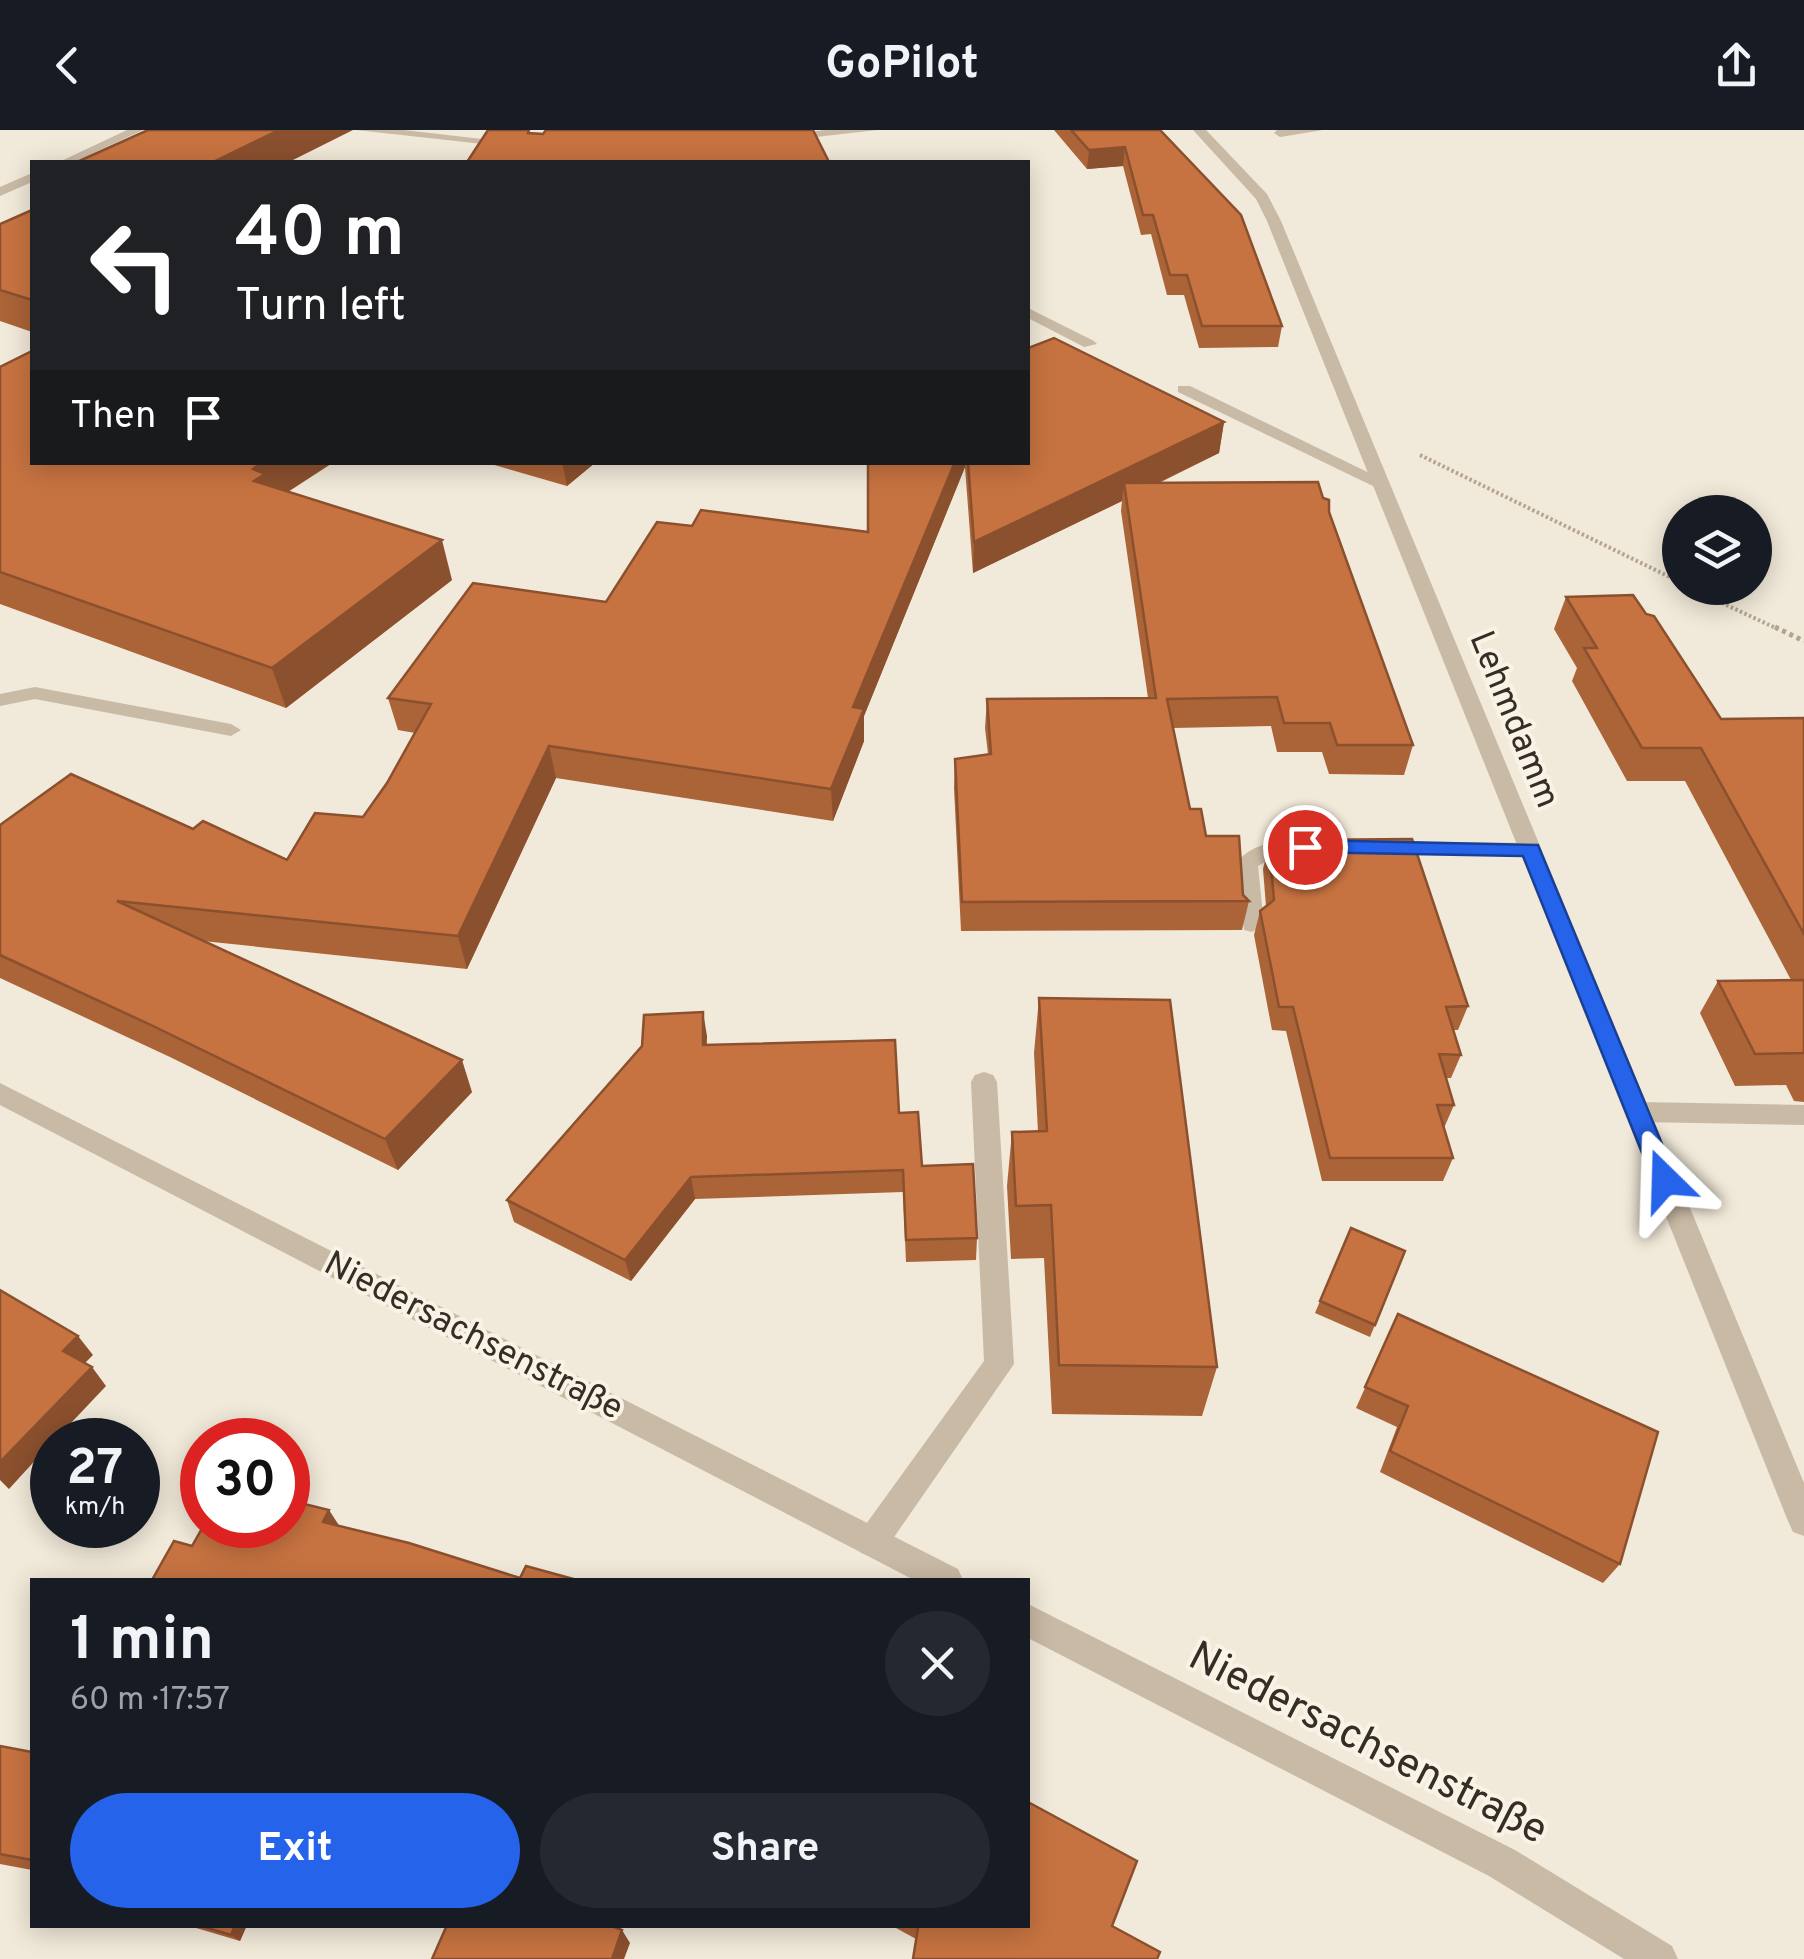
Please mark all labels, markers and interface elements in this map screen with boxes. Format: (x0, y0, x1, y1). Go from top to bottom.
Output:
text: GoPilot (825, 37, 979, 94)
icon: back (40, 38, 95, 93)
icon: share (1709, 38, 1764, 93)
text: 40 m (235, 192, 405, 281)
icon: left (70, 200, 200, 330)
text: Turn left (235, 279, 406, 336)
icon: arrive (176, 390, 231, 445)
text: Then (70, 393, 156, 442)
map controls (1662, 495, 1772, 605)
button: layers (1662, 495, 1772, 605)
street label: Lehmdamm (1458, 625, 1568, 815)
pin (1263, 805, 1348, 890)
icon: arrive (1278, 820, 1333, 875)
position arrow (1613, 1128, 1717, 1232)
street label: Niedersachsenstraße (316, 1243, 630, 1431)
speed limit sign: 30 (180, 1418, 310, 1548)
text: 27 (67, 1439, 123, 1502)
text: km/h (65, 1492, 125, 1524)
text: 1 min (70, 1605, 214, 1681)
button: close (885, 1611, 990, 1716)
street label: Niedersachsenstraße (1179, 1632, 1555, 1858)
text: 60 m · 17:57 (70, 1681, 230, 1721)
button: Exit (70, 1793, 520, 1908)
button: Share (540, 1793, 990, 1908)

